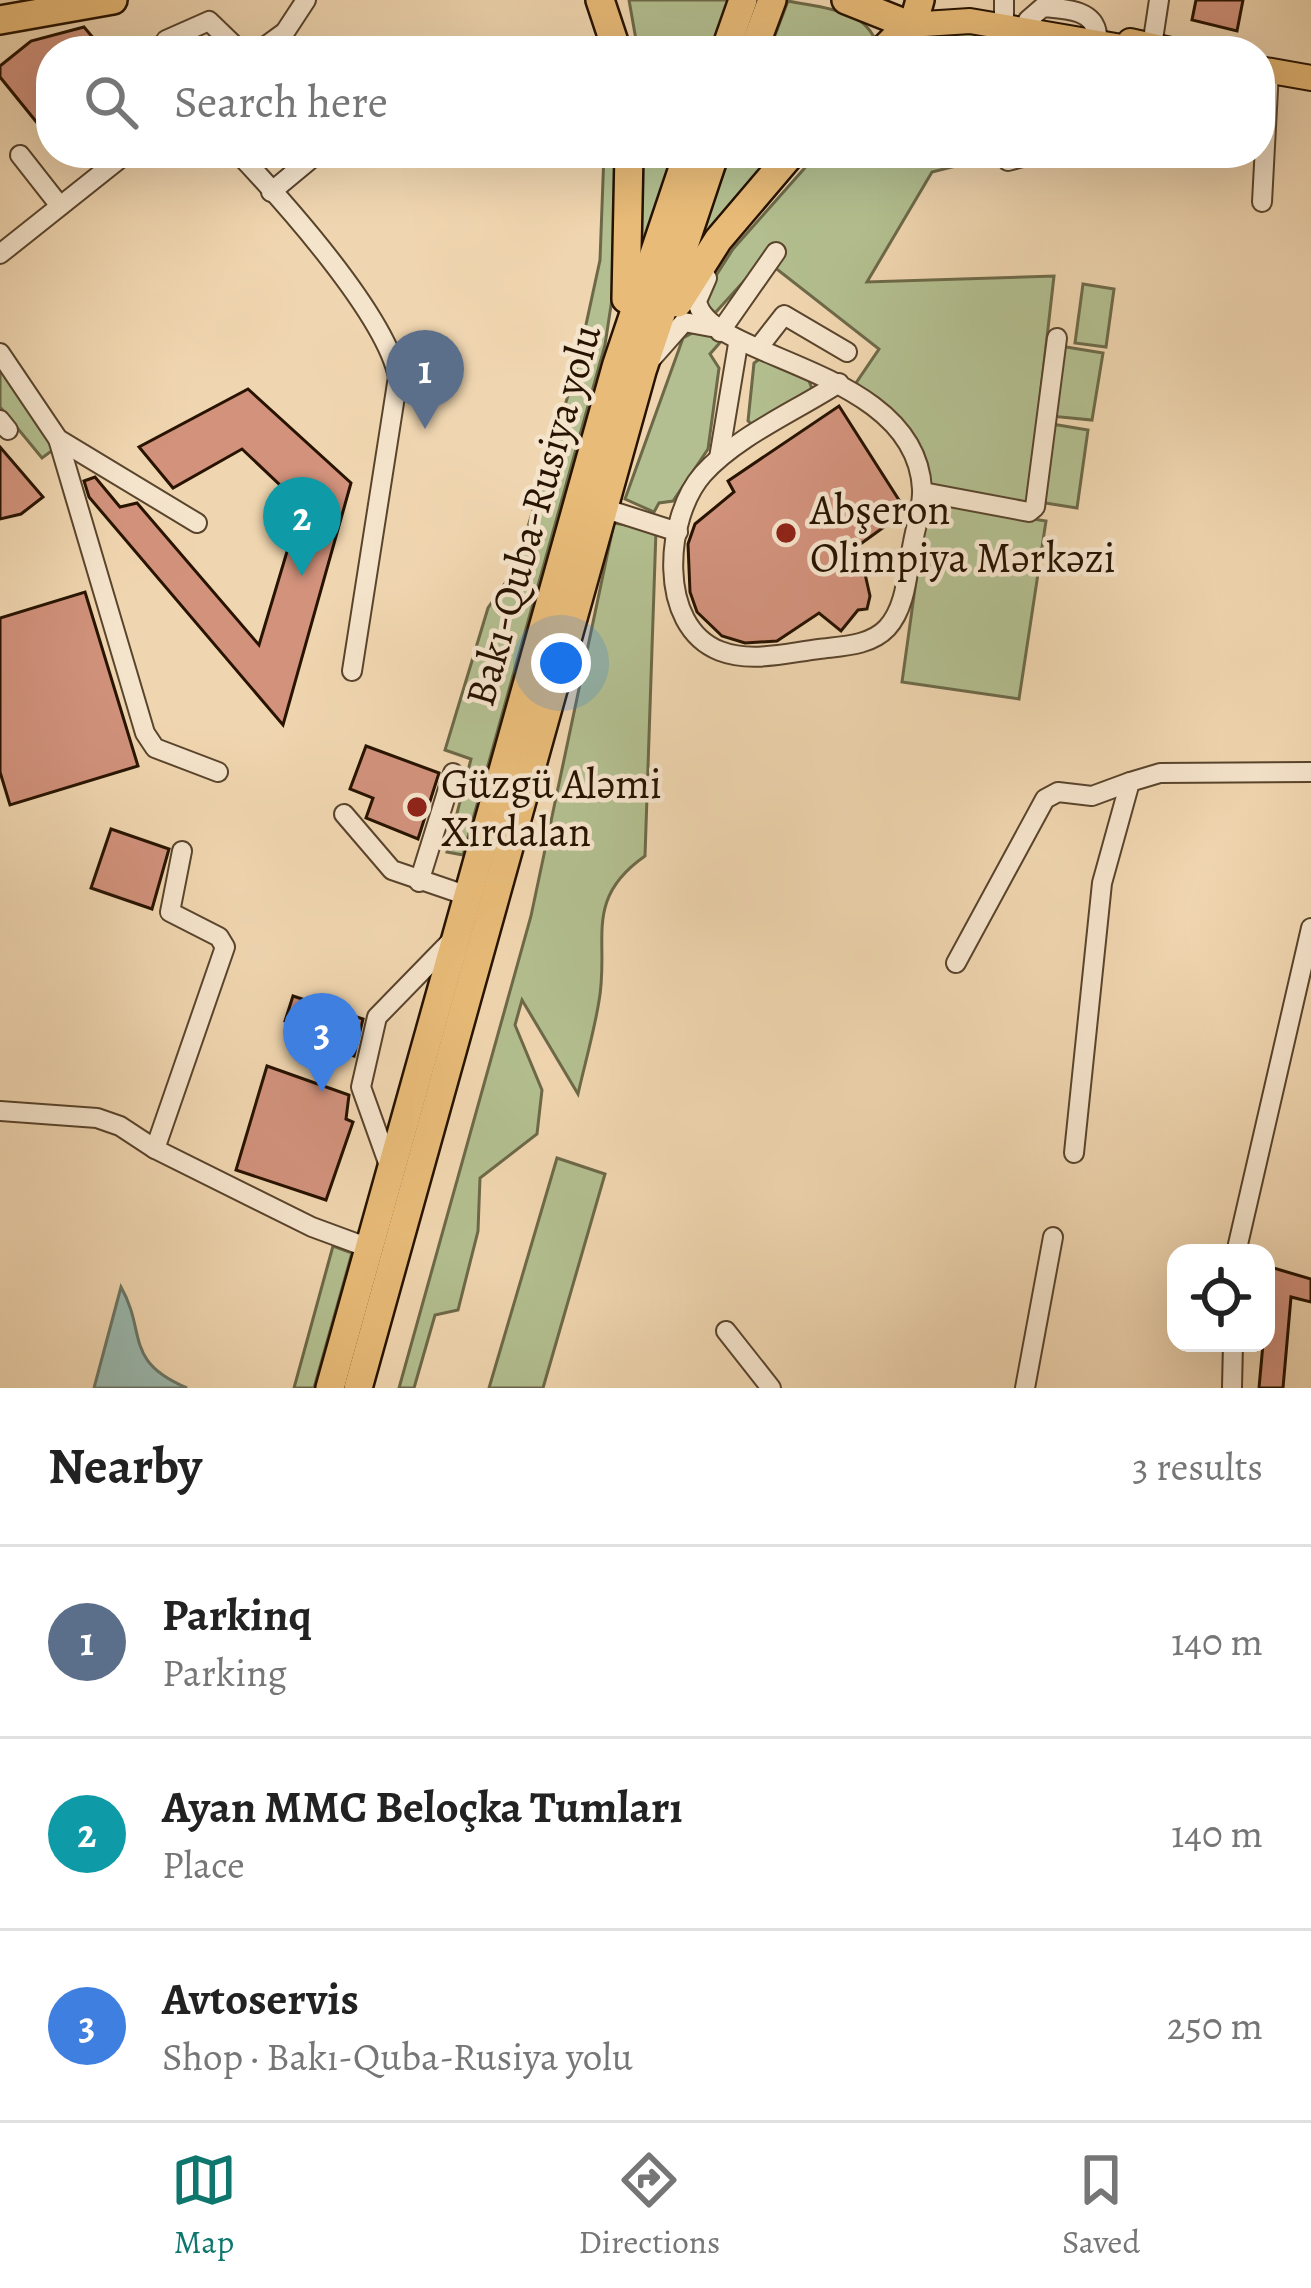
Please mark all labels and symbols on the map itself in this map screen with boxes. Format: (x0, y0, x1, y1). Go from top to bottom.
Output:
street label: Bakı-Quba-Rusiya yolu (451, 317, 614, 713)
pin: 1 (386, 330, 464, 429)
pin: 2 (263, 477, 341, 576)
place label: Abşeron Olimpiya Mərkəzi (809, 481, 1116, 586)
marker: Abşeron Olimpiya Mərkəzi (773, 520, 799, 546)
your location (531, 633, 591, 693)
place label: Güzgü Aləmi Xırdalan (441, 755, 662, 860)
marker: Güzgü Aləmi Xırdalan (404, 794, 430, 820)
pin: 3 (283, 993, 361, 1092)

